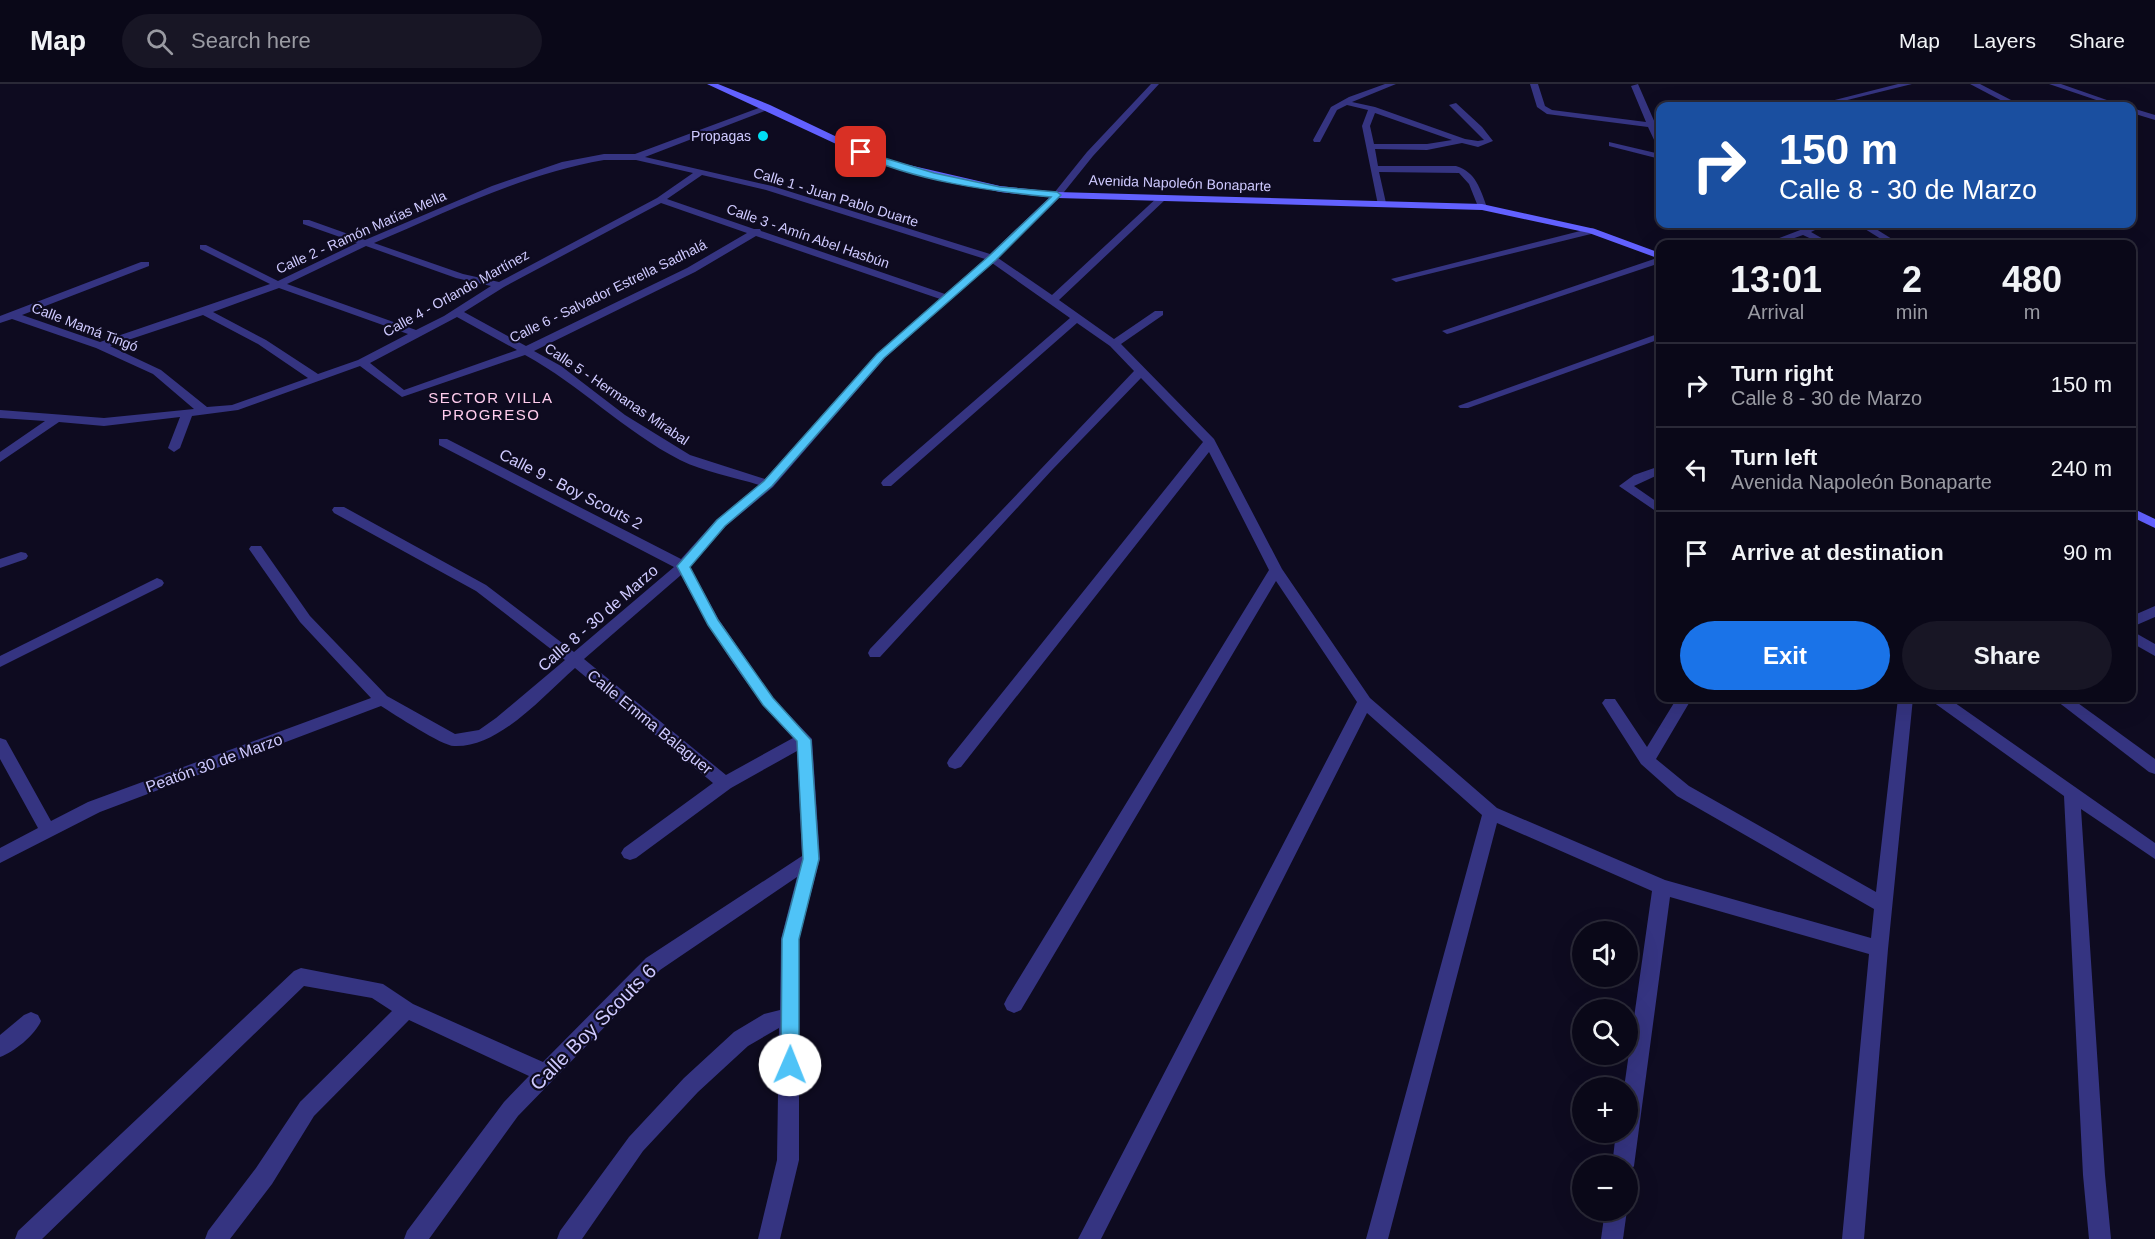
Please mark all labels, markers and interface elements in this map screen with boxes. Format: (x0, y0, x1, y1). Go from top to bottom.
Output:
search box (122, 14, 542, 68)
text: Map (30, 25, 86, 56)
icon: search (143, 25, 176, 58)
text: Search here (191, 28, 311, 53)
text: Map (1899, 29, 1940, 52)
text: Layers (1973, 29, 2036, 52)
text: Share (2069, 29, 2125, 52)
pin (835, 126, 886, 177)
icon: right (1680, 126, 1758, 204)
text: 150 m (1779, 126, 1898, 173)
place label: Propagas (691, 128, 751, 144)
marker: Propagas (756, 129, 770, 143)
icon: arrive (844, 135, 877, 168)
street label: Calle 1 - Juan Pablo Duarte (751, 164, 921, 230)
street label: Avenida Napoleón Bonaparte (1088, 172, 1272, 194)
text: Calle 8 - 30 de Marzo (1779, 175, 2037, 205)
street label: Calle 2 - Ramón Matías Mella (274, 187, 449, 277)
street label: Calle 3 - Amín Abel Hasbún (724, 201, 892, 271)
street label: Calle 6 - Salvador Estrella Sadhalá (507, 236, 709, 346)
street label: Calle 4 - Orlando Martínez (380, 246, 532, 340)
text: 13:01 (1730, 259, 1822, 300)
text: 2 (1902, 259, 1922, 300)
text: 480 (2002, 259, 2062, 300)
street label: Calle Mamá Tingó (29, 299, 141, 355)
text: Arrival (1748, 301, 1804, 323)
text: min (1896, 301, 1928, 323)
text: m (2024, 301, 2040, 323)
street label: Calle 5 - Hermanas Mirabal (542, 340, 692, 448)
text: Turn right (1731, 361, 1833, 386)
icon: right (1680, 369, 1713, 402)
text: 150 m (2051, 372, 2112, 397)
text: Calle 8 - 30 de Marzo (1731, 387, 1922, 409)
district label: SECTOR VILLA PROGRESO (428, 389, 554, 423)
street label: Calle 9 - Boy Scouts 2 (497, 445, 645, 533)
text: Turn left (1731, 445, 1817, 470)
icon: left (1680, 453, 1713, 486)
text: 240 m (2051, 456, 2112, 481)
text: Avenida Napoleón Bonaparte (1731, 471, 1992, 493)
icon: arrive (1680, 537, 1713, 570)
text: Arrive at destination (1731, 540, 1944, 565)
text: 90 m (2063, 540, 2112, 565)
street label: Calle 8 - 30 de Marzo (535, 561, 661, 675)
button: Exit (1680, 621, 1890, 690)
button: Share (1902, 621, 2112, 690)
street label: Calle Emma Balaguer (584, 666, 716, 778)
street label: Peatón 30 de Marzo (143, 730, 285, 796)
map controls (1572, 921, 1638, 1221)
button: sound (1572, 921, 1638, 987)
street label: Calle Boy Scouts 6 (525, 959, 661, 1095)
button: search (1572, 999, 1638, 1065)
position arrow (758, 1033, 822, 1097)
button: + (1572, 1077, 1638, 1143)
button: − (1572, 1155, 1638, 1221)

